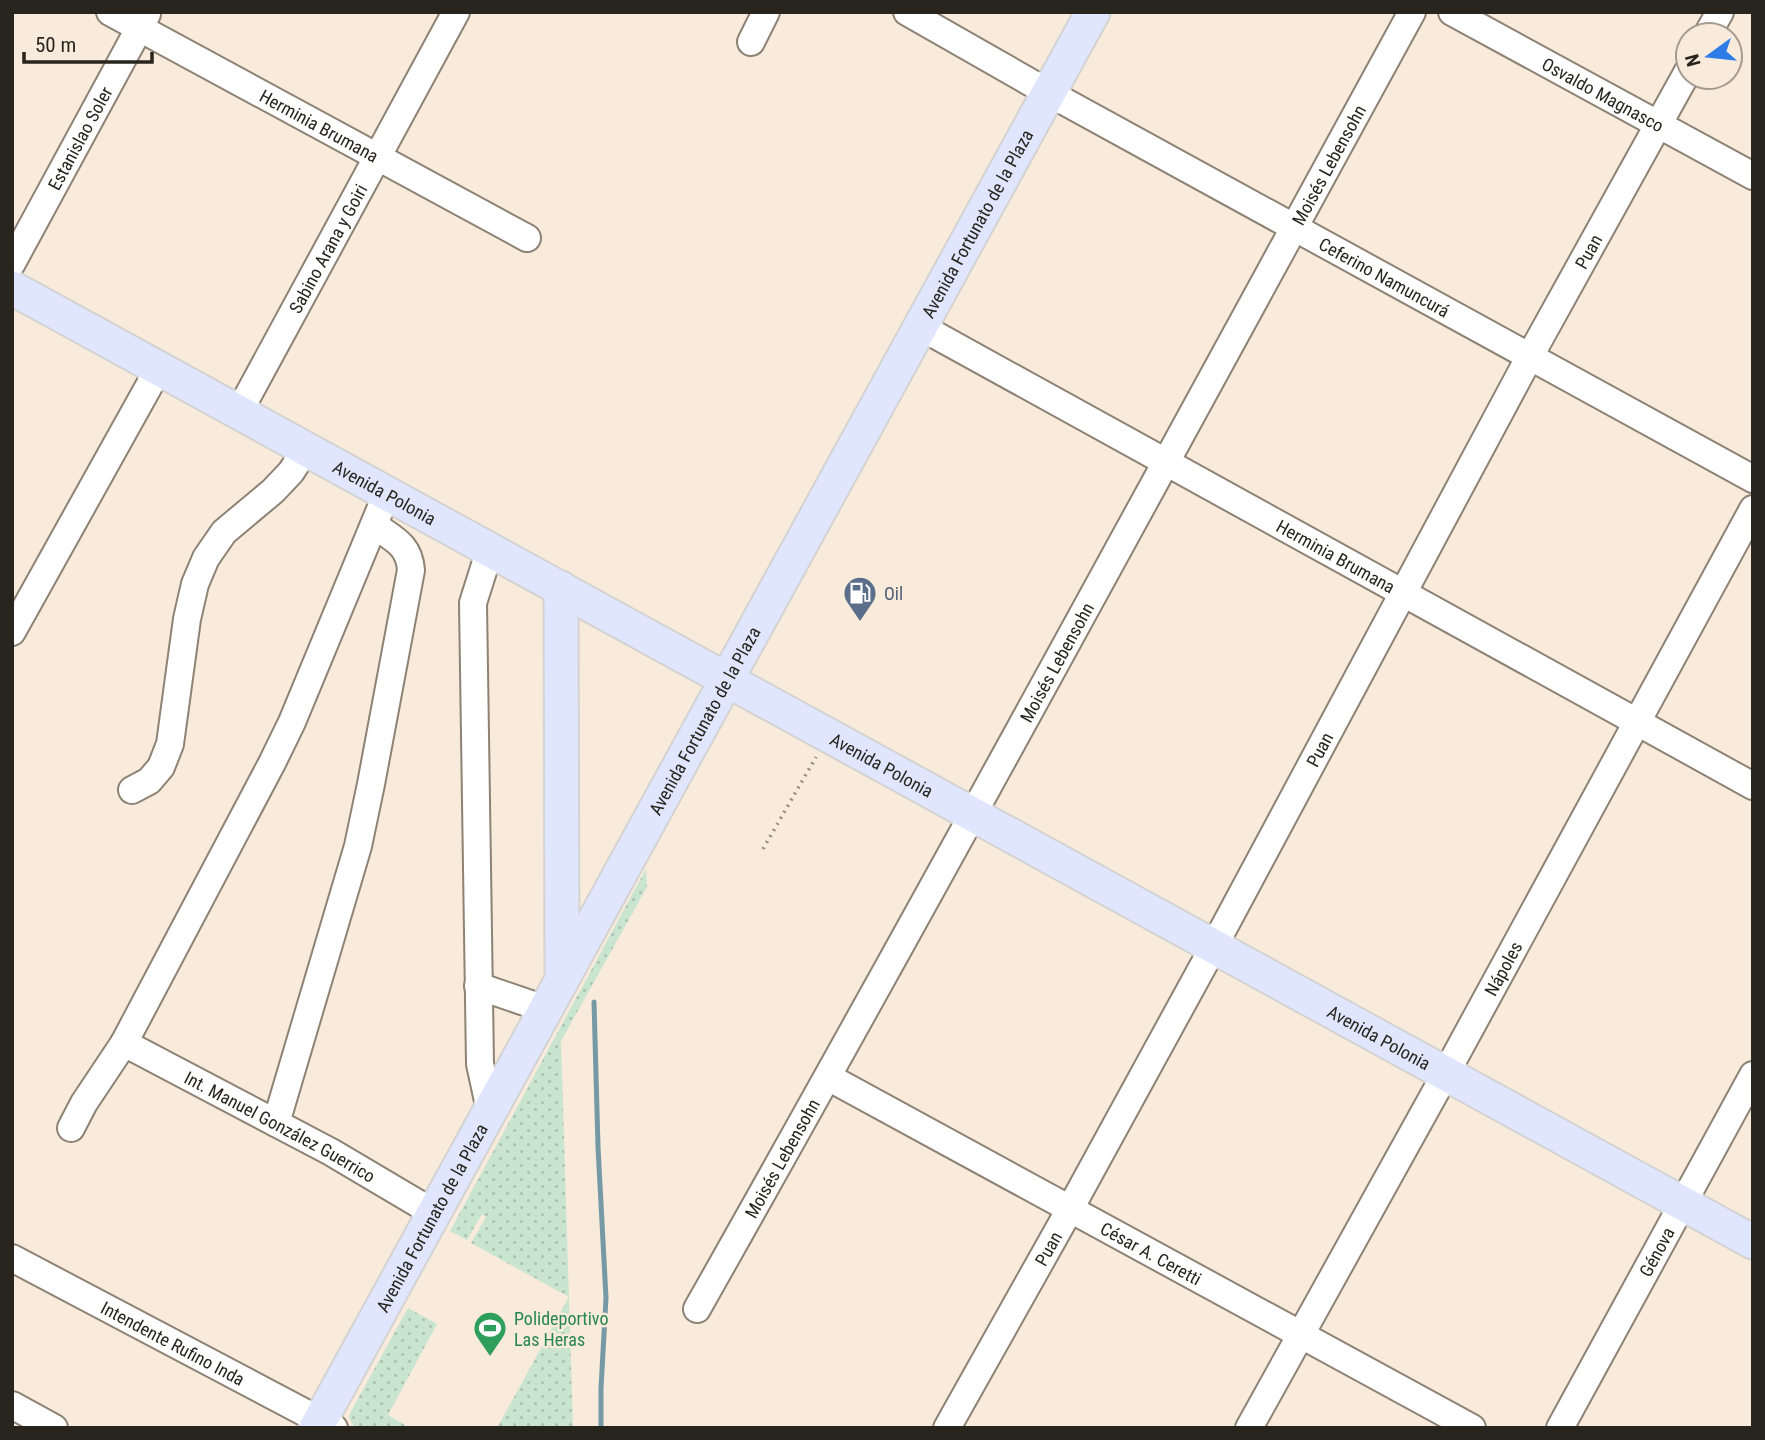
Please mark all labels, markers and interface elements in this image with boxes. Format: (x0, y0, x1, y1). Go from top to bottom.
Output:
scale bar (24, 21, 152, 65)
north arrow (1674, 21, 1744, 91)
text: 50 m (35, 33, 76, 57)
text: N (1680, 52, 1706, 69)
street label: Osvaldo Magnasco (1538, 53, 1668, 136)
street label: Estanislao Soler (43, 82, 116, 194)
street label: Herminia Brumana (256, 85, 382, 166)
street label: Moisés Lebensohn (1287, 101, 1370, 228)
street label: Avenida Fortunato de la Plaza (917, 126, 1037, 321)
street label: Sabino Arana y Goiri (284, 180, 371, 317)
street label: Puan (1570, 230, 1606, 272)
street label: Ceferino Namuncurá (1315, 233, 1453, 321)
street label: Avenida Polonia (330, 456, 440, 529)
street label: Herminia Brumana (1273, 515, 1399, 597)
fuel station icon: Oil (841, 574, 879, 623)
place label: Oil (884, 583, 903, 604)
street label: Moisés Lebensohn (1015, 599, 1098, 726)
street label: Avenida Fortunato de la Plaza (644, 623, 764, 818)
street label: Avenida Polonia (827, 728, 937, 801)
street label: Puan (1302, 729, 1337, 770)
street label: Nápoles (1480, 938, 1526, 999)
street label: Avenida Polonia (1324, 1001, 1434, 1074)
street label: Int. Manuel González Guerrico (181, 1066, 379, 1186)
street label: Moisés Lebensohn (740, 1095, 824, 1222)
street label: Avenida Fortunato de la Plaza (371, 1120, 492, 1315)
street label: César A. Ceretti (1097, 1217, 1205, 1289)
street label: Génova (1635, 1223, 1678, 1280)
street label: Puan (1030, 1228, 1066, 1269)
street label: Intendente Rufino Inda (98, 1296, 248, 1389)
place label: Polideportivo Las Heras (514, 1308, 608, 1350)
sports icon: Polideportivo Las Heras (471, 1309, 509, 1358)

